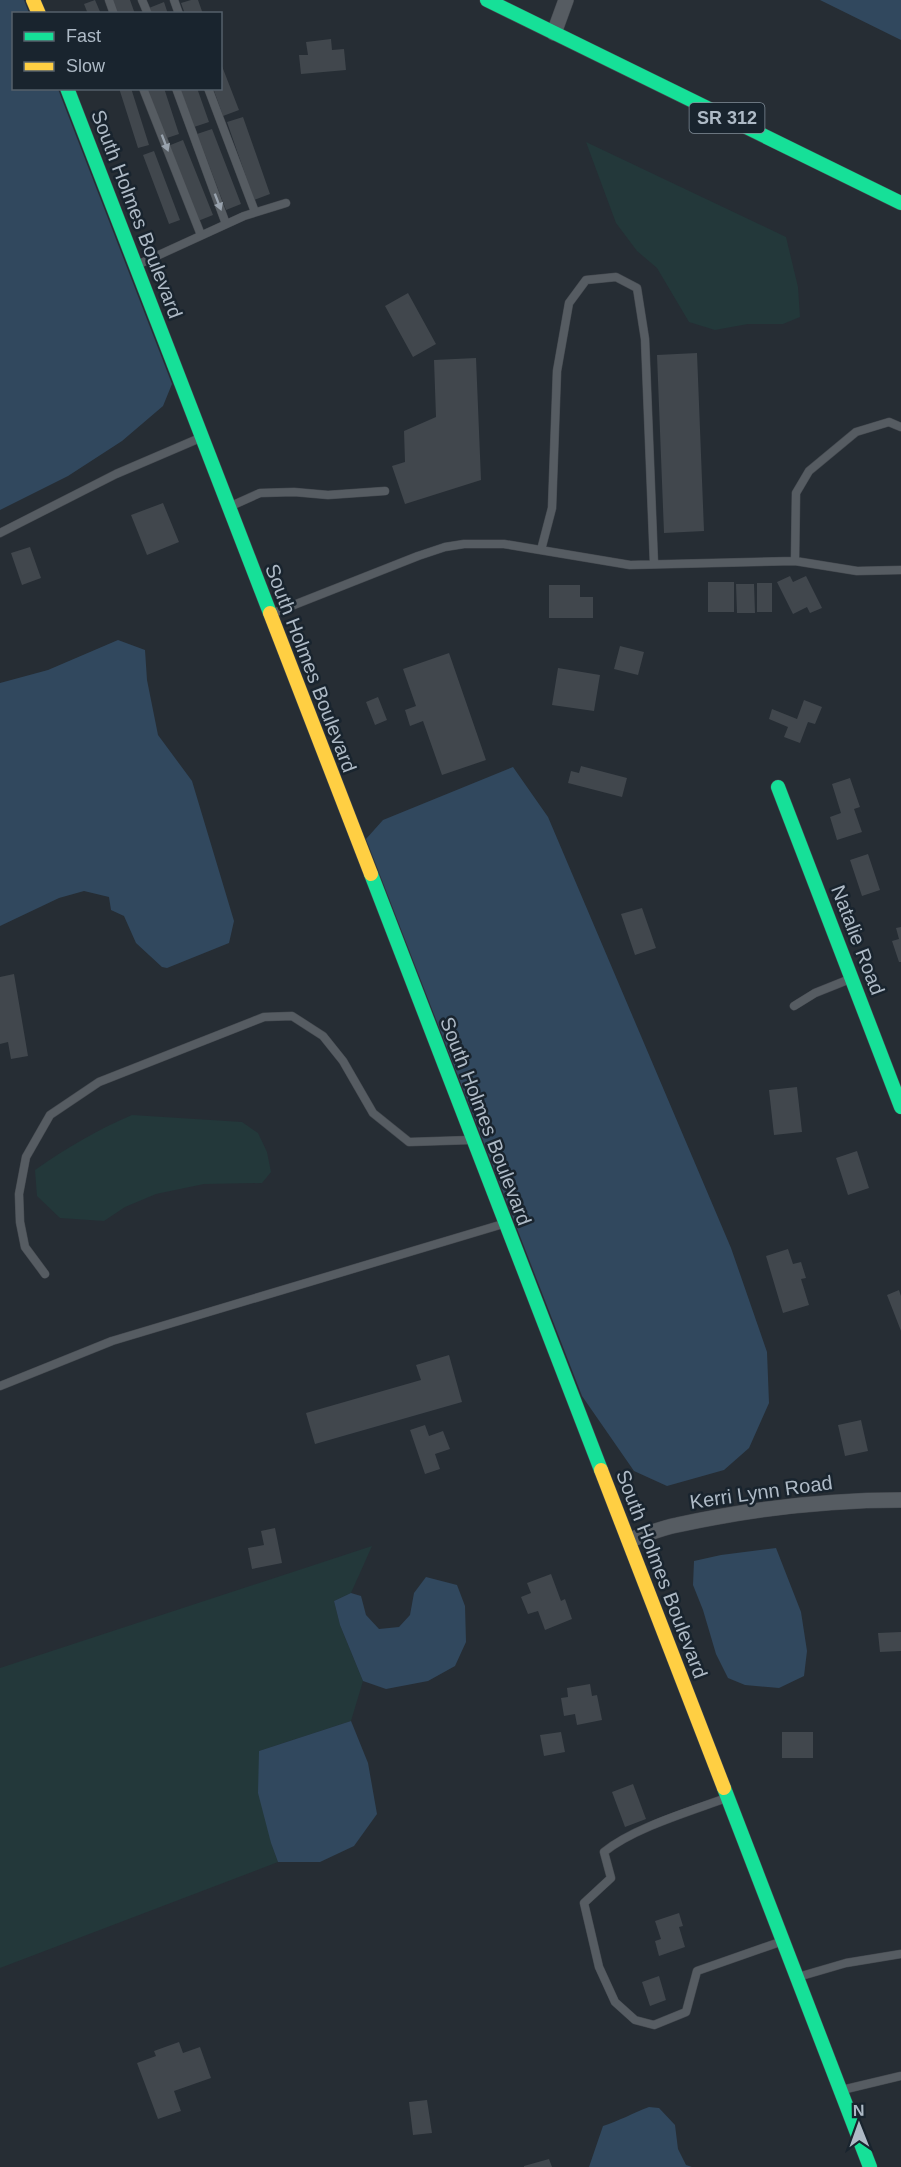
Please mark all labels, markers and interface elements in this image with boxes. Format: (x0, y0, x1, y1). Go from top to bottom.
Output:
legend (12, 12, 222, 90)
text: Fast (66, 26, 101, 46)
text: Slow (66, 56, 106, 76)
road number: SR 312 (690, 103, 764, 133)
street label: South Holmes Boulevard (87, 107, 187, 321)
one-way arrow (160, 134, 170, 152)
one-way arrow (214, 193, 224, 211)
street label: South Holmes Boulevard (261, 561, 361, 775)
street label: Natalie Road (827, 882, 889, 998)
street label: South Holmes Boulevard (436, 1014, 536, 1228)
street label: South Holmes Boulevard (612, 1467, 712, 1681)
street label: Kerri Lynn Road (688, 1471, 834, 1513)
north arrow (829, 2095, 889, 2155)
text: N (853, 2102, 865, 2119)

